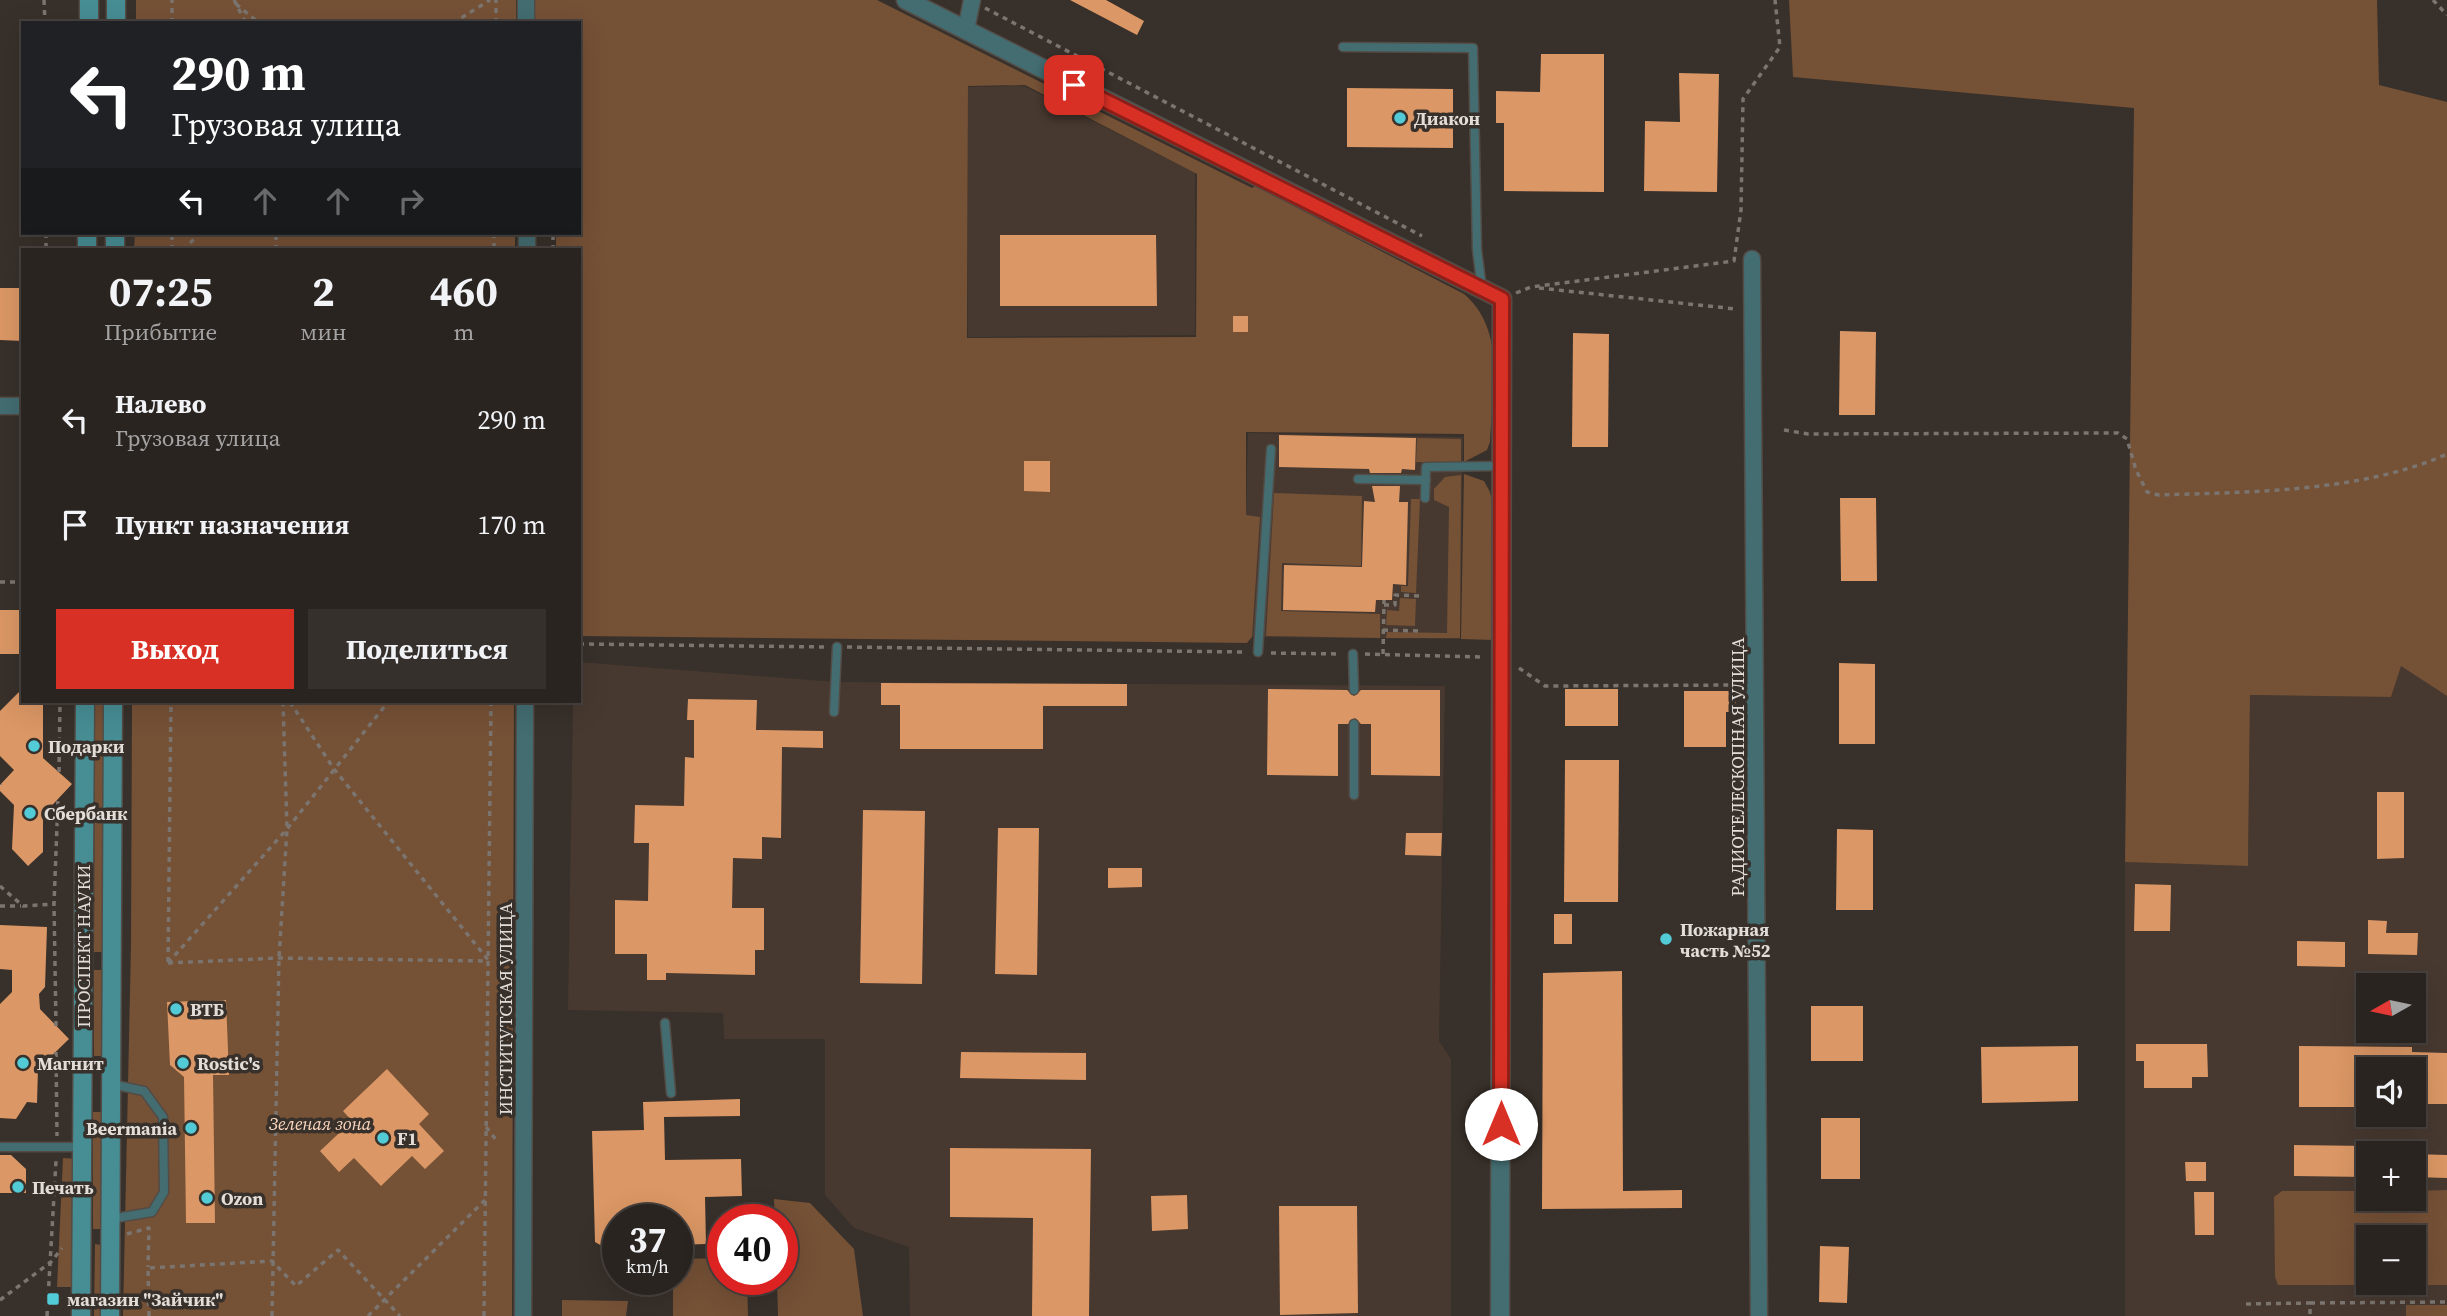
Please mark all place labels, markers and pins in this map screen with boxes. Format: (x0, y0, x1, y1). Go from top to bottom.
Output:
pin (1044, 55, 1104, 115)
place label: Диакон (1414, 106, 1481, 131)
marker: Диакон (1392, 110, 1408, 126)
place label: Подарки (48, 734, 125, 759)
marker: Подарки (26, 738, 42, 754)
place label: Сбербанк (44, 801, 128, 826)
marker: Сбербанк (22, 805, 38, 821)
place label: Пожарная часть №52 (1680, 917, 1771, 963)
marker: Пожарная часть №52 (1658, 931, 1674, 947)
place label: ВТБ (190, 997, 224, 1022)
marker: ВТБ (168, 1001, 184, 1017)
place label: Магнит (37, 1051, 104, 1076)
place label: Rostic's (197, 1051, 260, 1076)
marker: Магнит (15, 1055, 31, 1071)
marker: Rostic's (175, 1055, 191, 1071)
place label: Beermania (86, 1116, 177, 1141)
marker: Beermania (183, 1120, 199, 1136)
place label: F1 (397, 1126, 417, 1151)
marker: F1 (375, 1130, 391, 1146)
place label: Печать (32, 1175, 94, 1200)
marker: Печать (10, 1179, 26, 1195)
place label: Ozon (221, 1186, 263, 1211)
marker: Ozon (199, 1190, 215, 1206)
place label: магазин "Зайчик" (67, 1287, 223, 1312)
marker: магазин "Зайчик" (45, 1291, 61, 1307)

